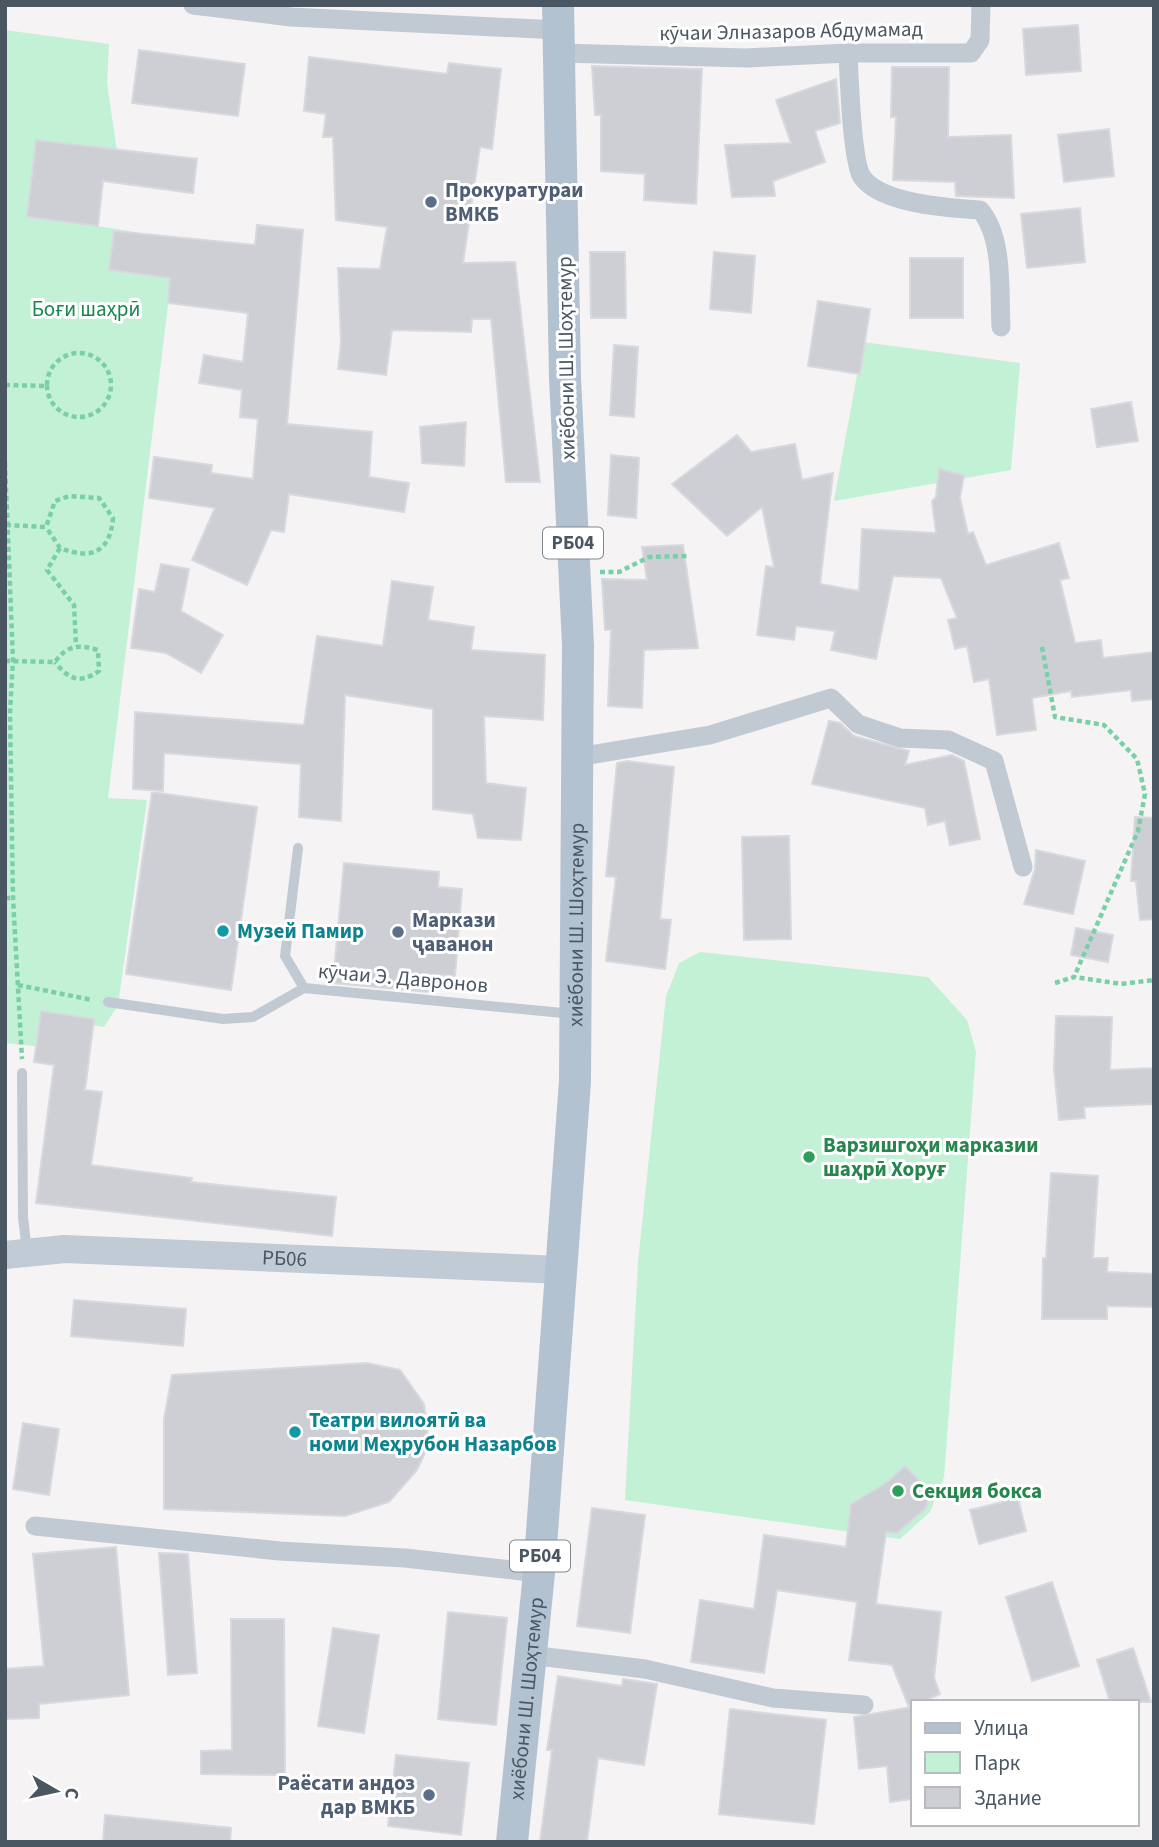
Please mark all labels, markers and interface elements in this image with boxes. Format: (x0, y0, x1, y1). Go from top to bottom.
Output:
street label: кӯчаи Элназаров Абдумамад (659, 14, 923, 48)
place label: Прокуратураи ВМКБ (445, 175, 584, 229)
marker: Прокуратураи ВМКБ (423, 194, 439, 210)
street label: хиёбони Ш. Шоҳтемур (549, 256, 583, 460)
park label: Боғи шаҳрӣ (32, 294, 140, 324)
road number: РБ04 (543, 528, 603, 558)
street label: хиёбони Ш. Шоҳтемур (560, 823, 592, 1027)
place label: Маркази ҷаванон (412, 905, 496, 959)
place label: Музей Памир (237, 916, 364, 946)
marker: Музей Памир (215, 923, 231, 939)
marker: Маркази ҷаванон (390, 924, 406, 940)
street label: кӯчаи Э. Давронов (317, 956, 489, 1000)
place label: Варзишгоҳи марказии шаҳрӣ Хоруғ (823, 1130, 1039, 1184)
marker: Варзишгоҳи марказии шаҳрӣ Хоруғ (801, 1149, 817, 1165)
street label: РБ06 (261, 1242, 308, 1274)
place label: Театри вилоятӣ ва номи Меҳрубон Назарбов (309, 1405, 557, 1459)
marker: Театри вилоятӣ ва номи Меҳрубон Назарбов (287, 1424, 303, 1440)
place label: Секция бокса (912, 1476, 1042, 1506)
marker: Секция бокса (890, 1483, 906, 1499)
road number: РБ04 (510, 1540, 570, 1572)
street label: хиёбони Ш. Шоҳтемур (501, 1596, 551, 1802)
legend (911, 1700, 1138, 1826)
text: Улица (974, 1713, 1029, 1743)
text: Парк (974, 1748, 1021, 1778)
north arrow (21, 1756, 91, 1826)
place label: Раёсати андоз дар ВМКБ (278, 1768, 415, 1822)
text: Здание (974, 1783, 1042, 1813)
text: С (57, 1786, 86, 1801)
marker: Раёсати андоз дар ВМКБ (421, 1787, 437, 1803)

